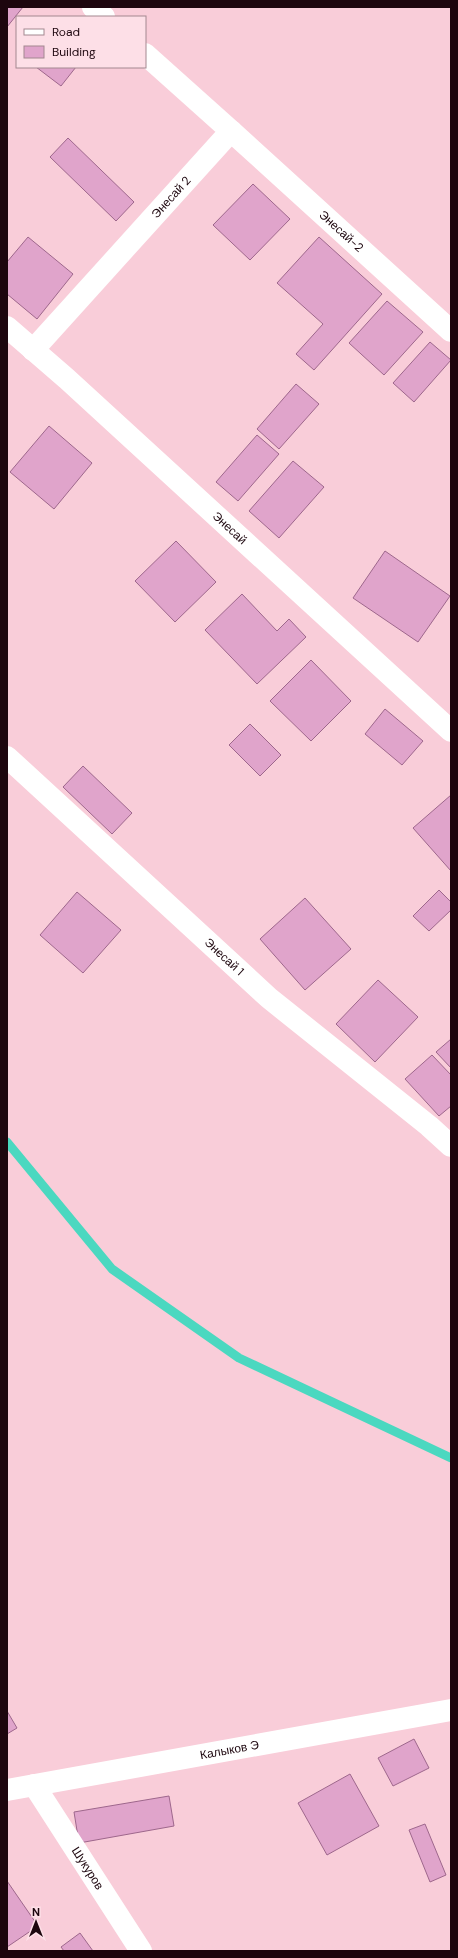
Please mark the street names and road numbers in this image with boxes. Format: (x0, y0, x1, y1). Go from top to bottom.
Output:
street label: Энесай 2 (148, 173, 194, 222)
street label: Энесай-2 (316, 207, 367, 256)
street label: Энесай (209, 508, 250, 548)
street label: Энесай 1 (201, 934, 247, 979)
street label: Калыков Э (199, 1737, 261, 1763)
street label: Шукуров (68, 1844, 107, 1893)

